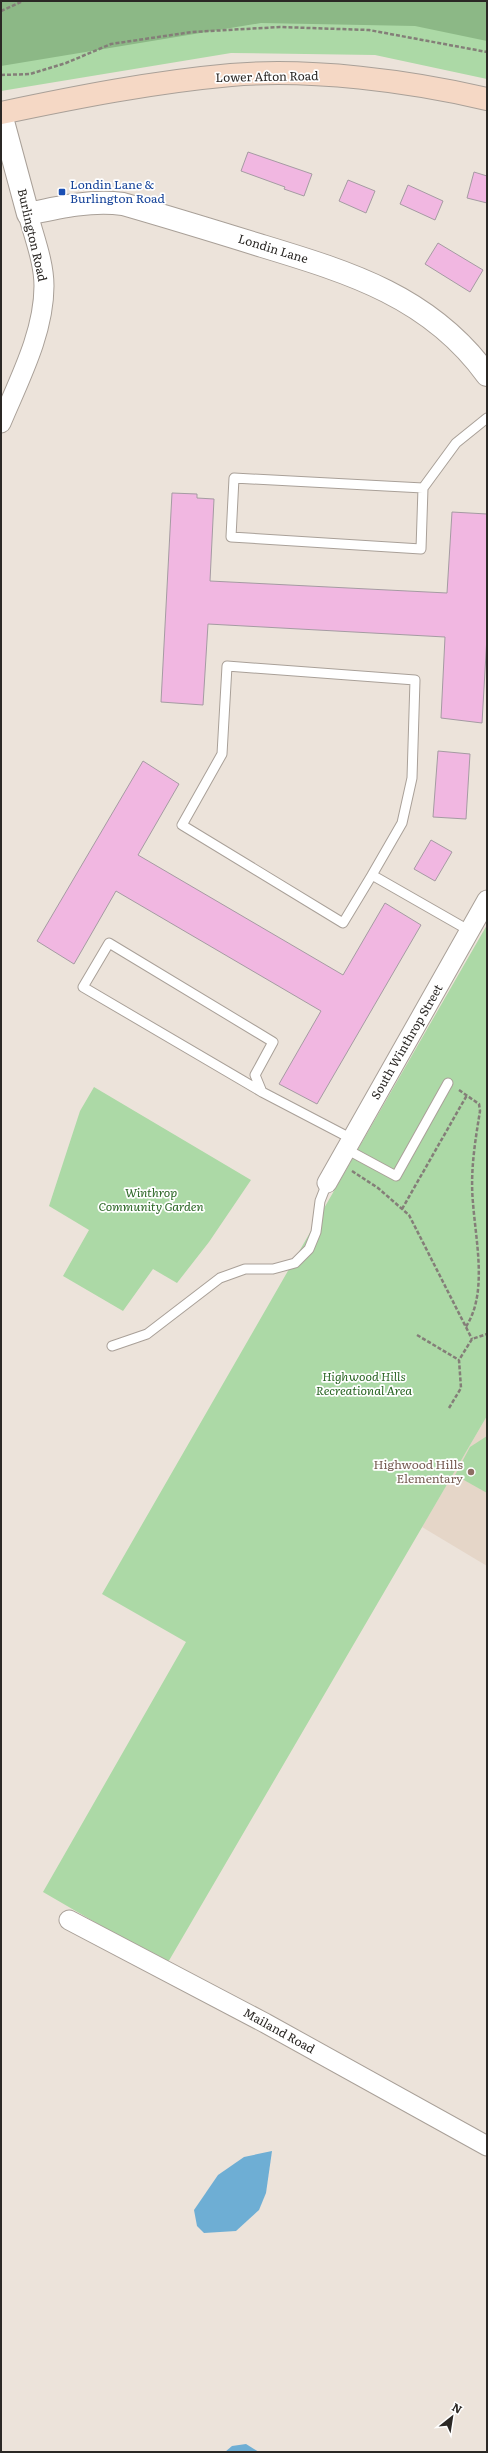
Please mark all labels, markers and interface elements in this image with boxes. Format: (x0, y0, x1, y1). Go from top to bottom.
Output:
street label: Lower Afton Road (215, 66, 319, 86)
place label: Londin Lane & Burlington Road (70, 175, 165, 207)
street label: Burlington Road (14, 187, 53, 284)
marker: Londin Lane & Burlington Road (57, 187, 67, 197)
street label: Londin Lane (236, 229, 310, 267)
street label: South Winthrop Street (366, 980, 447, 1102)
park label: Winthrop Community Garden (98, 1183, 204, 1215)
park label: Highwood Hills Recreational Area (316, 1367, 412, 1399)
place label: Highwood Hills Elementary (373, 1455, 464, 1487)
marker: Highwood Hills Elementary (466, 1467, 476, 1477)
street label: Mailand Road (240, 2003, 319, 2058)
north arrow (432, 2397, 472, 2437)
text: N (450, 2398, 465, 2417)

